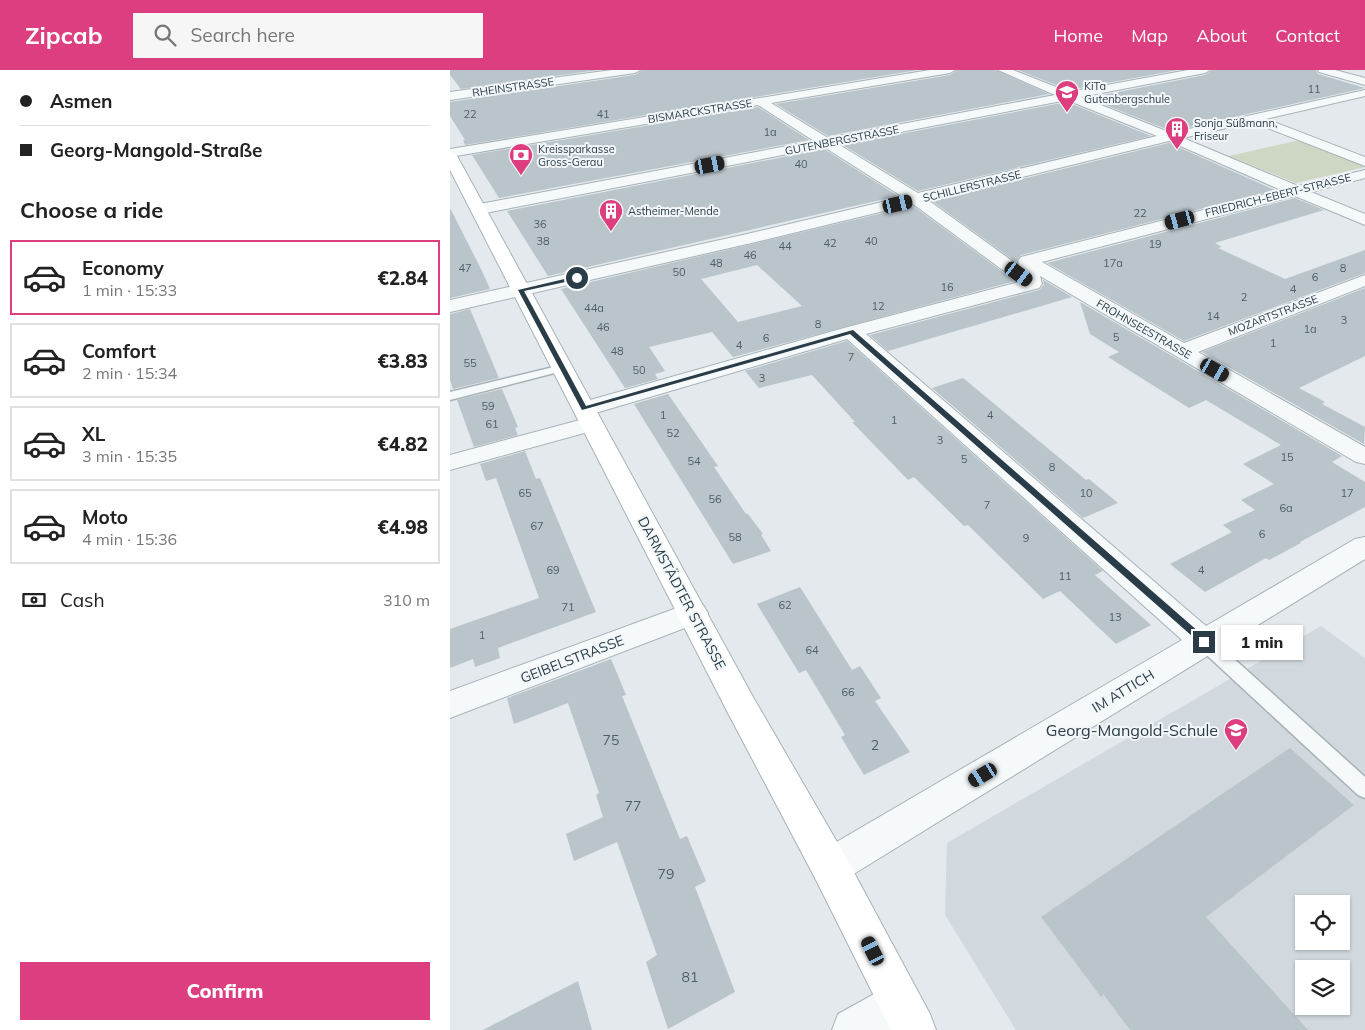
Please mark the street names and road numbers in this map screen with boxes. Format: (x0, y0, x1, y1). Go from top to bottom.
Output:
street label: RHEINSTRASSE (471, 74, 555, 100)
street label: BISMARCKSTRASSE (647, 96, 753, 126)
street label: GUTENBERGSTRASSE (784, 122, 900, 158)
street label: SCHILLERSTRASSE (921, 167, 1023, 205)
street label: FRIEDRICH-EBERT-STRASSE (1204, 170, 1352, 220)
street label: MOZARTSTRASSE (1226, 291, 1320, 339)
street label: FROHNSEESTRASSE (1094, 296, 1194, 362)
street label: DARMSTÄDTER STRASSE (634, 513, 730, 673)
street label: GEIBELSTRASSE (518, 631, 626, 687)
street label: IM ATTICH (1089, 665, 1157, 717)

